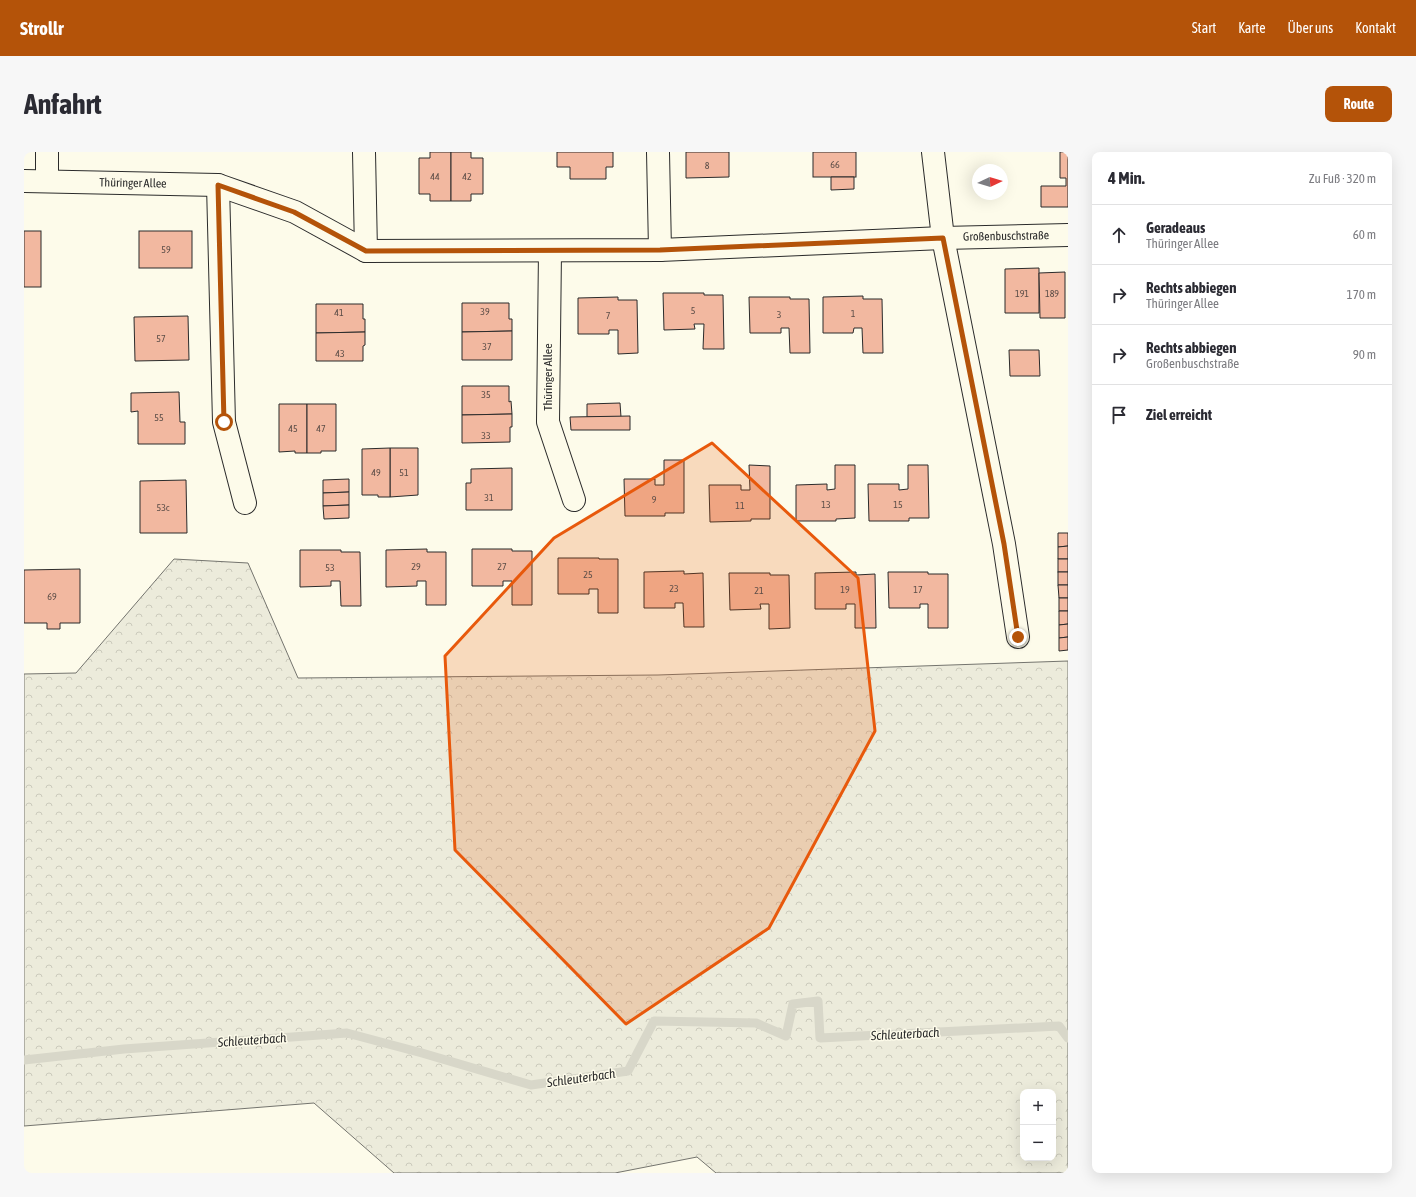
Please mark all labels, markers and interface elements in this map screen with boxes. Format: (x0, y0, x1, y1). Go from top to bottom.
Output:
text: Strollr (20, 17, 64, 39)
text: Start (1192, 20, 1216, 36)
text: Karte (1238, 20, 1266, 36)
text: Über uns (1288, 20, 1333, 36)
text: Kontakt (1355, 20, 1396, 36)
button: Route (1325, 86, 1392, 122)
text: Anfahrt (24, 88, 102, 120)
house number: 66 (830, 159, 840, 170)
house number: 8 (705, 160, 710, 171)
north arrow (972, 164, 1008, 200)
text: 4 Min. (1108, 168, 1145, 188)
house number: 44 (430, 171, 440, 182)
house number: 42 (462, 171, 472, 182)
text: Zu Fuß · 320 m (1309, 171, 1376, 186)
street label: Thüringer Allee (99, 175, 167, 191)
text: Geradeaus (1146, 219, 1205, 236)
icon: ahead (1108, 224, 1130, 246)
text: 60 m (1353, 227, 1376, 242)
street label: Großenbuschstraße (963, 228, 1049, 244)
text: Thüringer Allee (1146, 236, 1219, 251)
house number: 59 (161, 244, 171, 255)
text: Rechts abbiegen (1146, 279, 1236, 296)
icon: right (1108, 284, 1130, 306)
text: 170 m (1347, 287, 1376, 302)
house number: 191 (1015, 288, 1029, 299)
house number: 189 (1045, 288, 1059, 299)
text: Thüringer Allee (1146, 296, 1219, 311)
house number: 5 (691, 305, 696, 316)
house number: 39 (480, 306, 490, 317)
house number: 41 (334, 307, 344, 318)
house number: 1 (851, 308, 856, 319)
house number: 3 (777, 309, 782, 320)
house number: 7 (606, 310, 611, 321)
house number: 57 (156, 333, 166, 344)
text: Rechts abbiegen (1146, 339, 1236, 356)
house number: 37 (482, 341, 492, 352)
street label: Thüringer Allee (541, 343, 555, 411)
icon: right (1108, 344, 1130, 366)
text: 90 m (1353, 347, 1376, 362)
house number: 43 (335, 348, 345, 359)
text: Großenbuschstraße (1146, 356, 1239, 371)
house number: 35 (481, 389, 491, 400)
icon: arrive (1108, 404, 1130, 426)
text: Ziel erreicht (1146, 406, 1212, 423)
house number: 55 (154, 412, 164, 423)
route start (215, 413, 233, 431)
house number: 45 (288, 423, 298, 434)
house number: 47 (316, 423, 326, 434)
house number: 33 (481, 430, 491, 441)
house number: 49 (371, 467, 381, 478)
house number: 51 (399, 467, 409, 478)
house number: 31 (484, 492, 494, 503)
house number: 9 (652, 494, 657, 505)
house number: 13 (821, 499, 831, 510)
house number: 15 (893, 499, 903, 510)
house number: 11 (735, 500, 745, 511)
house number: 53c (156, 502, 170, 513)
house number: 29 (411, 561, 421, 572)
house number: 27 (497, 561, 507, 572)
house number: 53 (325, 562, 335, 573)
house number: 25 (583, 569, 593, 580)
house number: 23 (669, 583, 679, 594)
house number: 19 (840, 584, 850, 595)
house number: 17 (913, 584, 923, 595)
house number: 21 (754, 585, 764, 596)
house number: 69 (47, 591, 57, 602)
route end (1009, 628, 1027, 646)
water label: Schleuterbach (869, 1025, 940, 1043)
water label: Schleuterbach (216, 1030, 287, 1050)
water label: Schleuterbach (545, 1066, 617, 1090)
map controls (1020, 1089, 1056, 1161)
button: + (1020, 1089, 1056, 1125)
button: − (1020, 1125, 1056, 1161)

